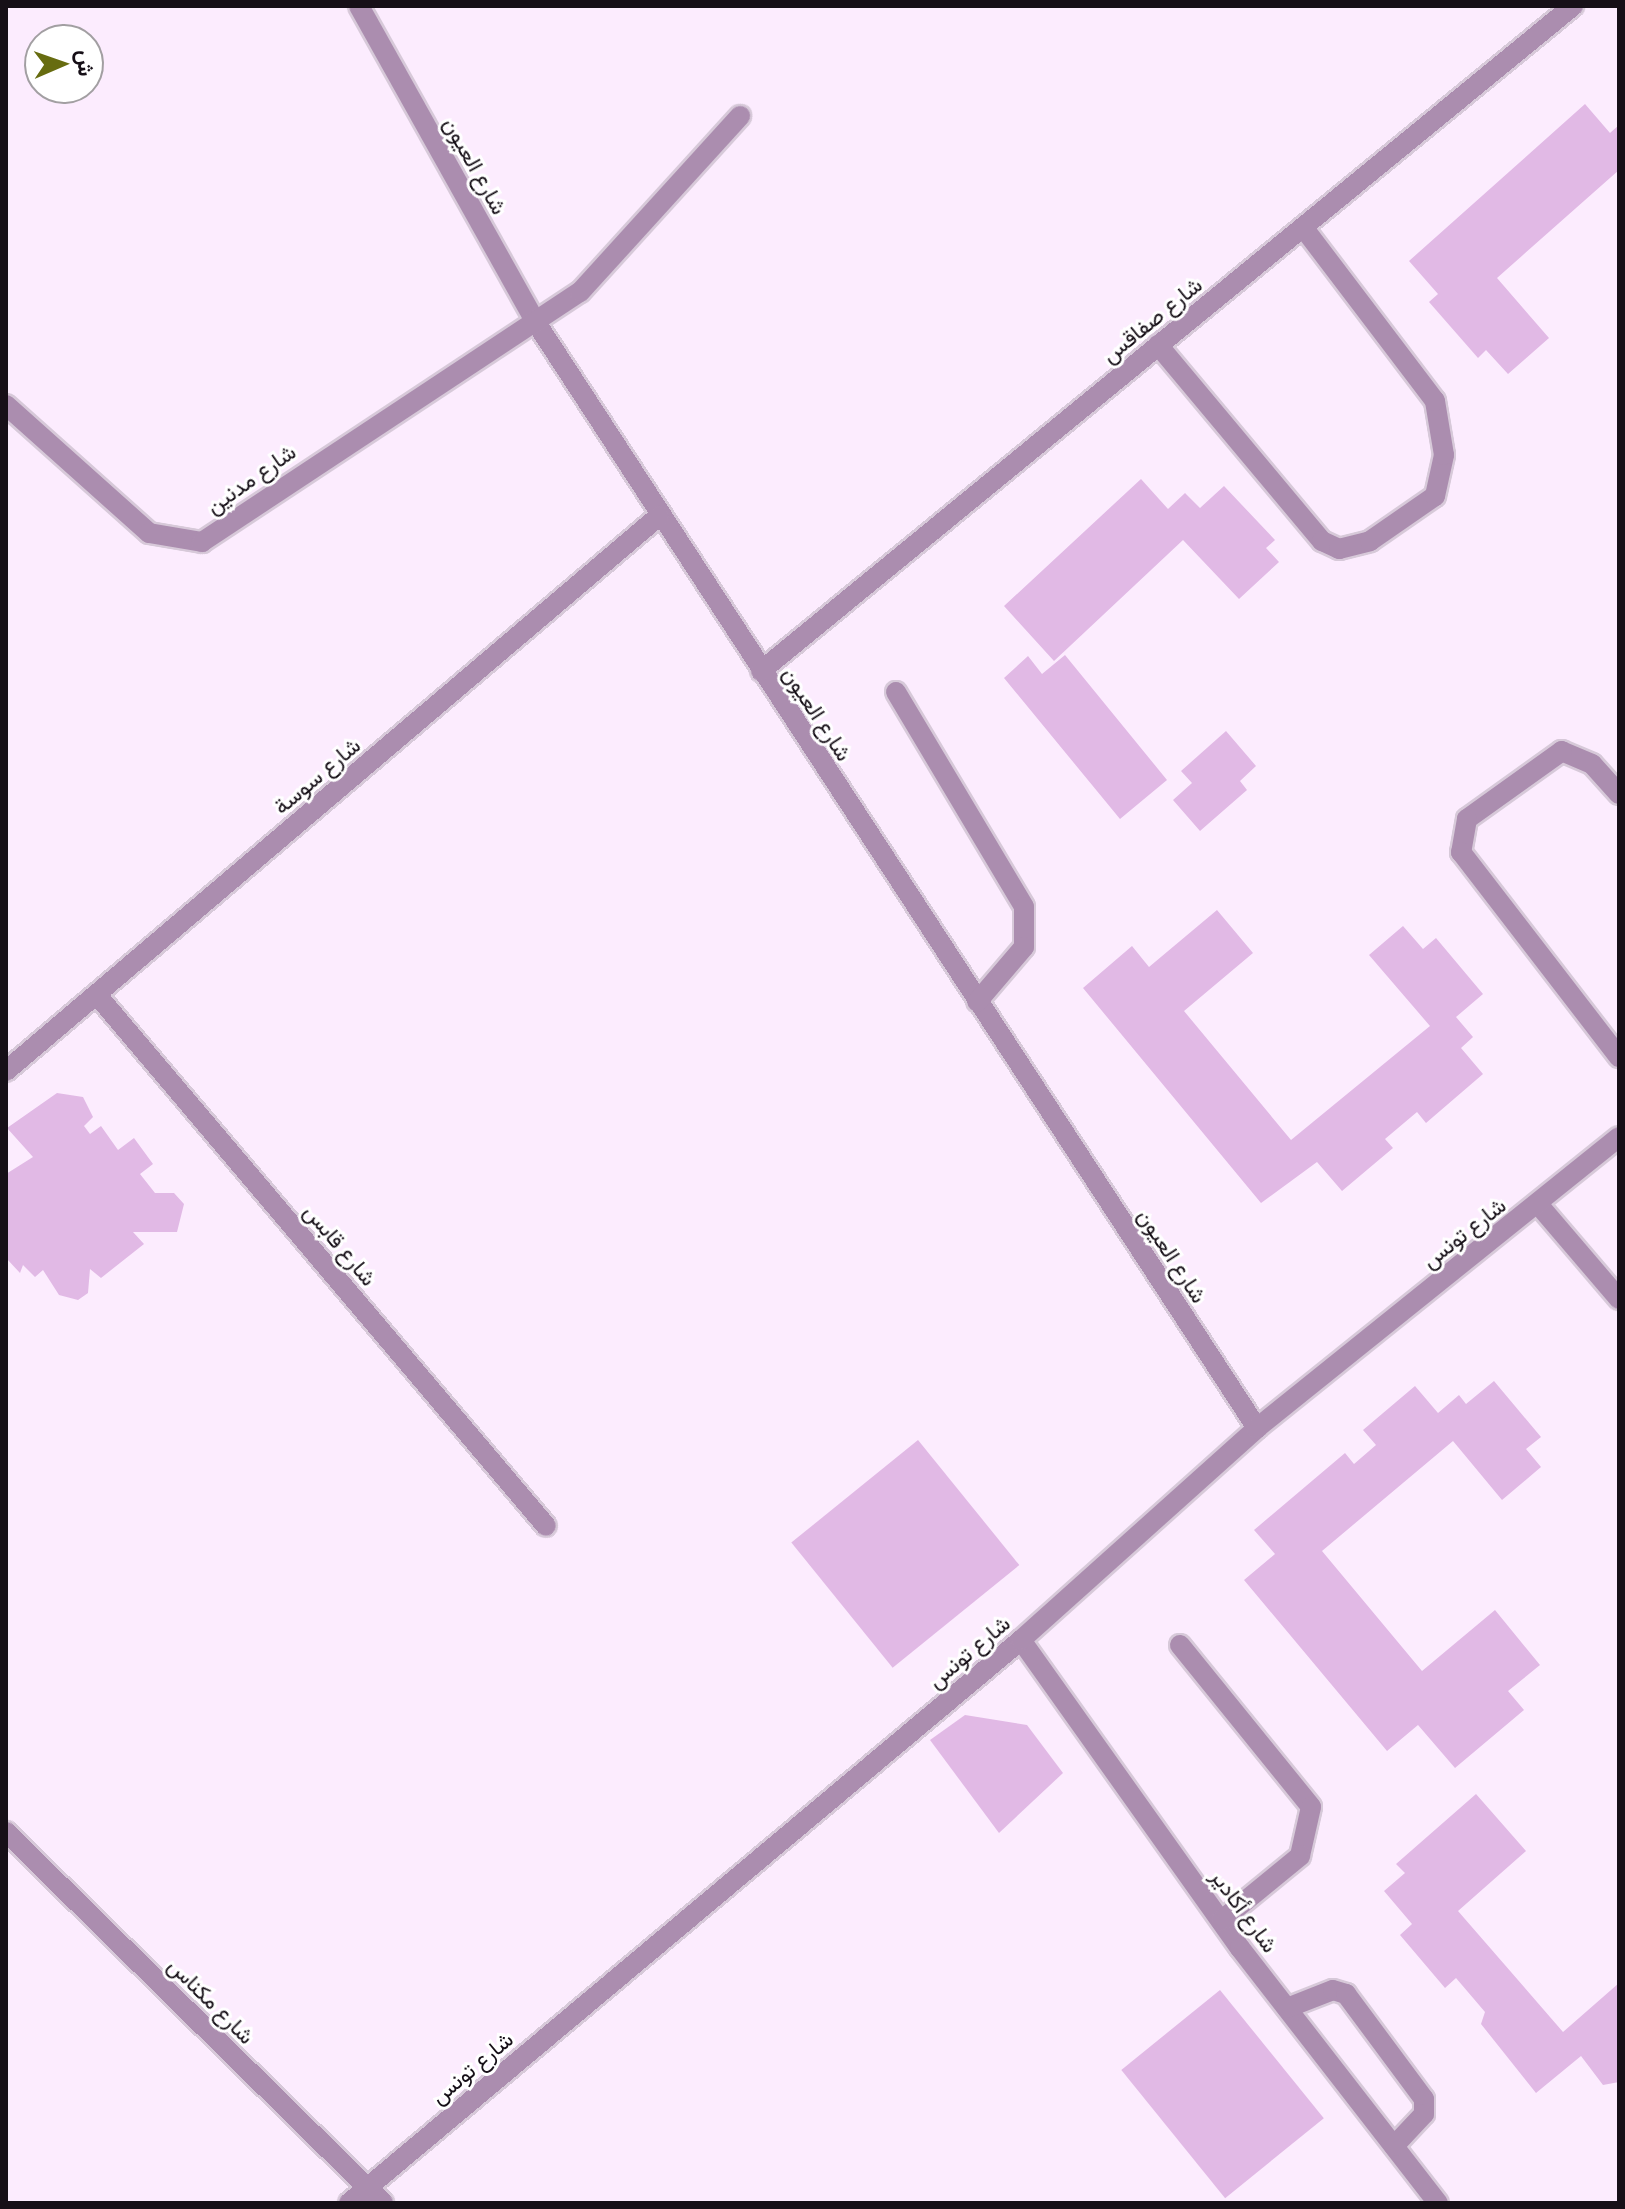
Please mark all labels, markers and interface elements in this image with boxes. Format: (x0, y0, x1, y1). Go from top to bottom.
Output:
north arrow (24, 24, 104, 104)
text: ش (69, 49, 103, 77)
street label: شارع العيون (438, 113, 512, 219)
street label: شارع صفاقس (1096, 272, 1208, 368)
street label: شارع مدنين (201, 439, 301, 519)
street label: شارع العيون (777, 662, 857, 766)
street label: شارع سوسة (268, 732, 366, 820)
street label: شارع تونس (1417, 1192, 1511, 1274)
street label: شارع قابس (298, 1199, 382, 1291)
street label: شارع العيون (1132, 1204, 1212, 1308)
street label: شارع تونس (923, 1610, 1015, 1694)
street label: شارع أكادير (1205, 1864, 1283, 1958)
street label: شارع مكناس (162, 1952, 260, 2050)
street label: شارع تونس (426, 2026, 518, 2110)

